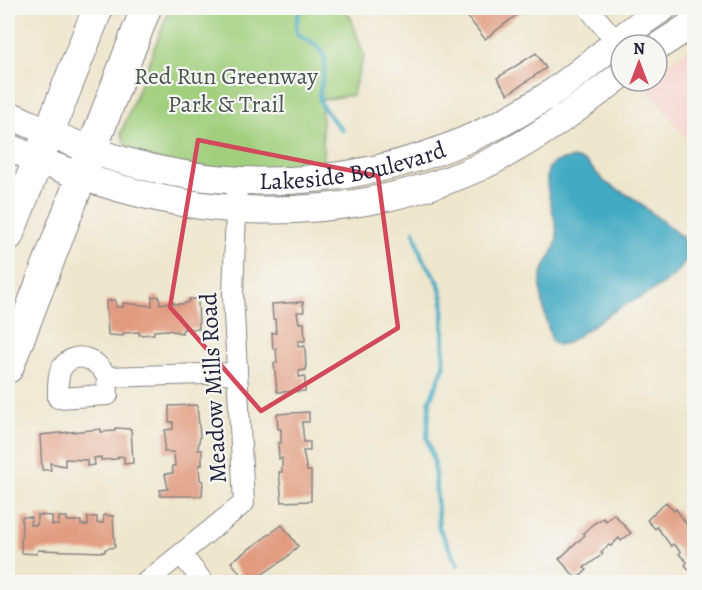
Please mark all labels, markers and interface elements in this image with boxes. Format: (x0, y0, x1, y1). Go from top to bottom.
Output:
north arrow (609, 33, 669, 93)
text: N (633, 38, 645, 60)
park label: Red Run Greenway Park & Trail (134, 60, 318, 120)
street label: Lakeside Boulevard (259, 133, 450, 197)
street label: Meadow Mills Road (192, 292, 234, 484)

